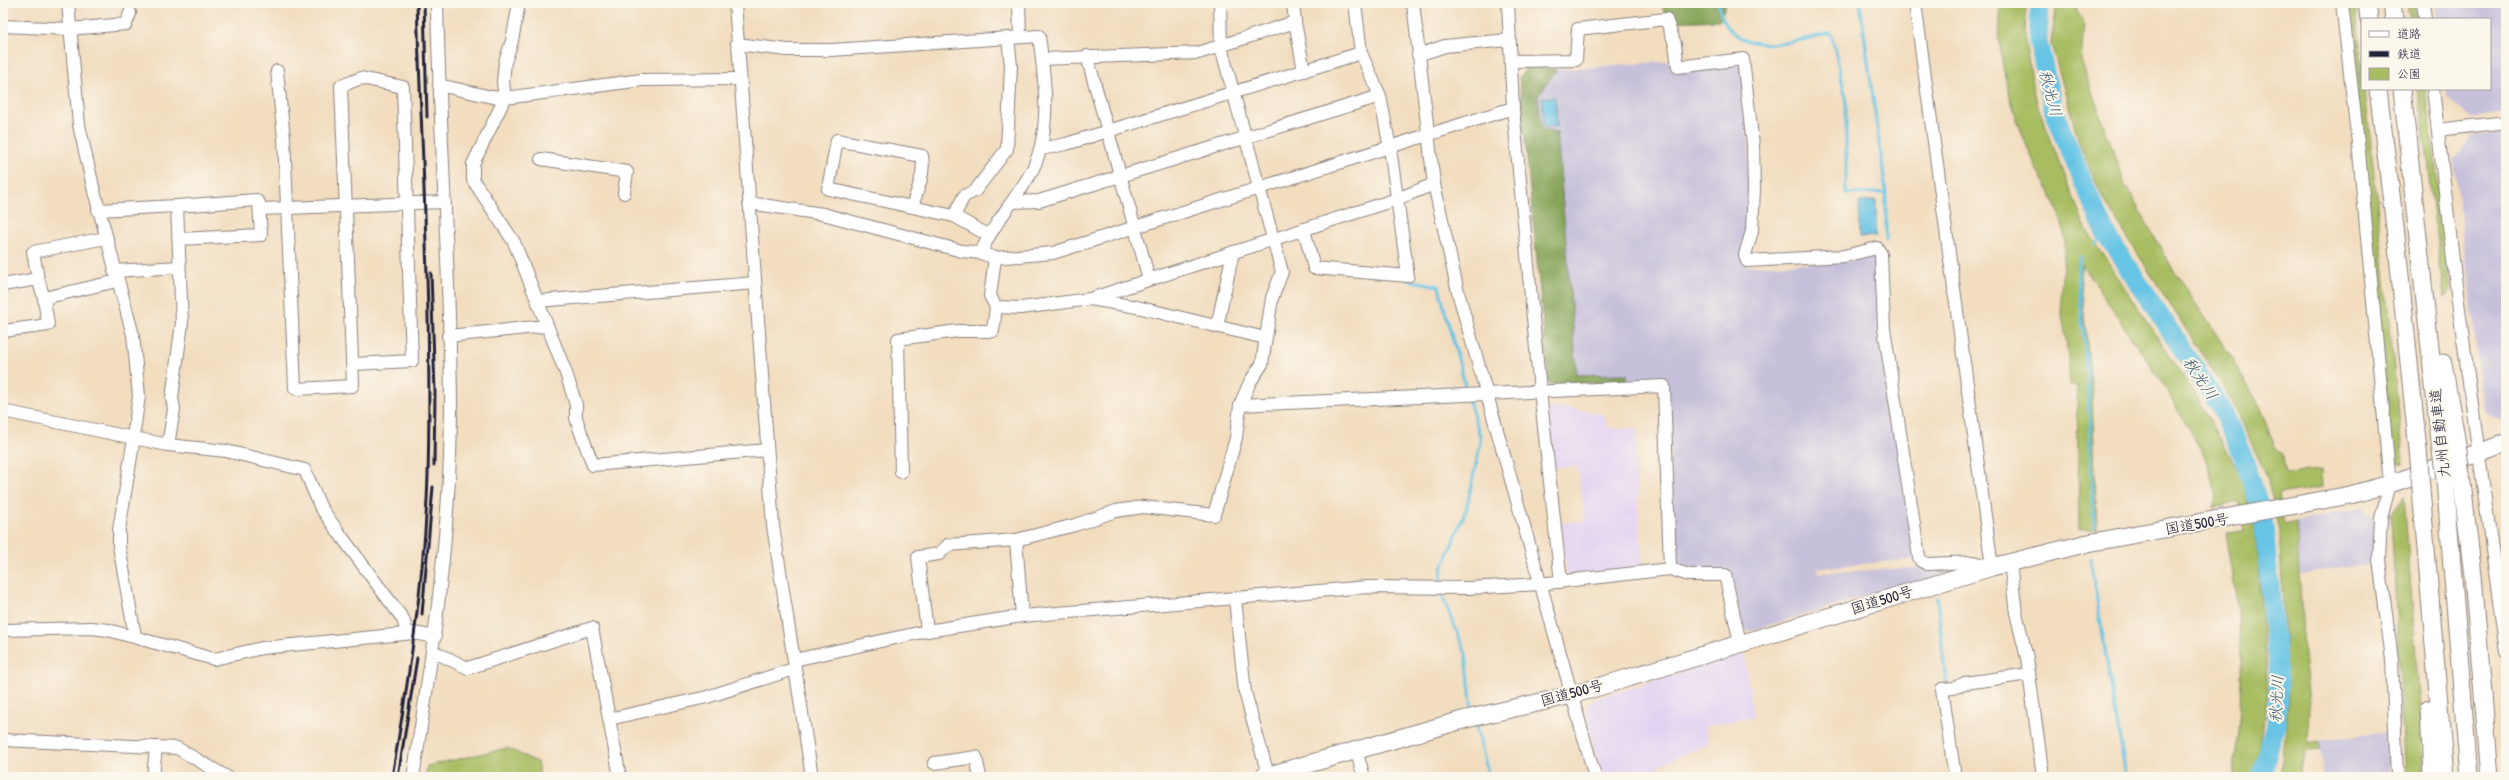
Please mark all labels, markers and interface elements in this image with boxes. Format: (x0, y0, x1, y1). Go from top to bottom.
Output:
legend (2361, 18, 2491, 90)
text: 道路 (2397, 25, 2421, 42)
text: 鉄道 (2397, 45, 2421, 62)
text: 公園 (2397, 65, 2421, 82)
water label: 秋光川 (2034, 67, 2068, 119)
water label: 秋光川 (2178, 352, 2224, 404)
street label: 九州自動車道 (2424, 387, 2455, 479)
street label: 国道500号 (2163, 508, 2231, 539)
street label: 国道500号 (1848, 580, 1916, 619)
street label: 国道500号 (1538, 674, 1606, 711)
water label: 秋光川 (2264, 674, 2288, 724)

